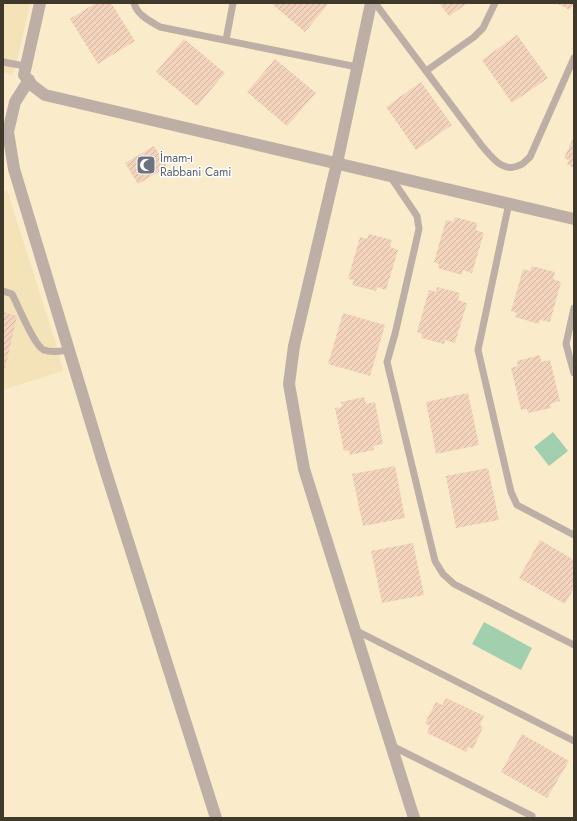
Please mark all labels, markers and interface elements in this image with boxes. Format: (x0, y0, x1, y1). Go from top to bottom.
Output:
place label: İmam-ı Rabbani Cami (160, 149, 231, 181)
mosque icon: İmam-ı Rabbani Cami (135, 154, 157, 176)

